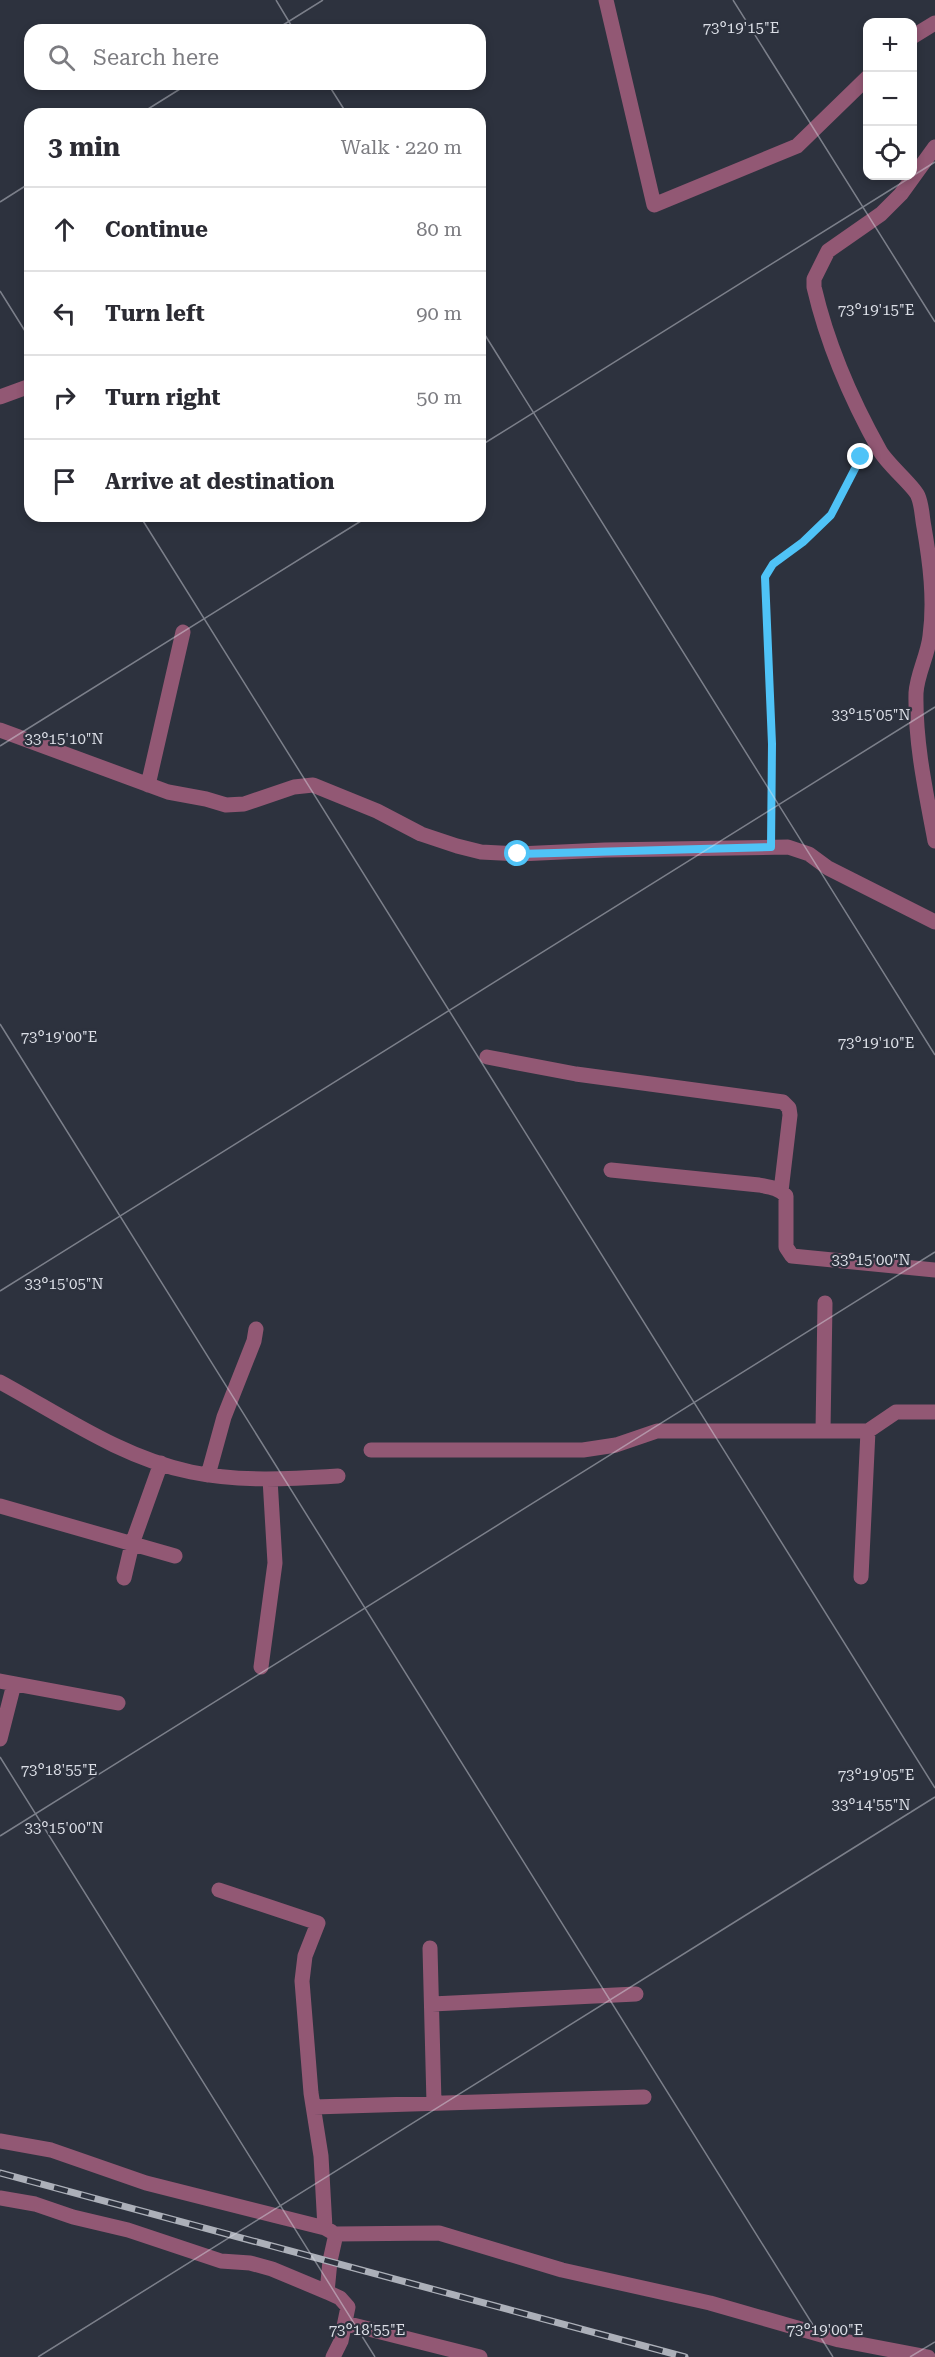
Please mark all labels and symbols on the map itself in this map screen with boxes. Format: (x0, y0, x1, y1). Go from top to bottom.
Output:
text: 73°19'15"E (703, 19, 779, 37)
text: 73°19'15"E (838, 301, 914, 319)
route end (847, 443, 873, 469)
text: 33°15'05"N (831, 706, 911, 724)
text: 33°15'10"N (24, 730, 104, 748)
route start (504, 840, 530, 866)
text: 73°19'00"E (21, 1028, 97, 1046)
text: 73°19'10"E (838, 1034, 914, 1052)
text: 33°15'00"N (831, 1251, 911, 1269)
text: 33°15'05"N (24, 1275, 104, 1293)
text: 73°18'55"E (21, 1761, 97, 1779)
text: 73°19'05"E (838, 1766, 914, 1784)
text: 33°14'55"N (831, 1796, 911, 1814)
text: 33°15'00"N (24, 1819, 104, 1837)
text: 73°18'55"E (329, 2321, 405, 2339)
text: 73°19'00"E (787, 2321, 863, 2339)

